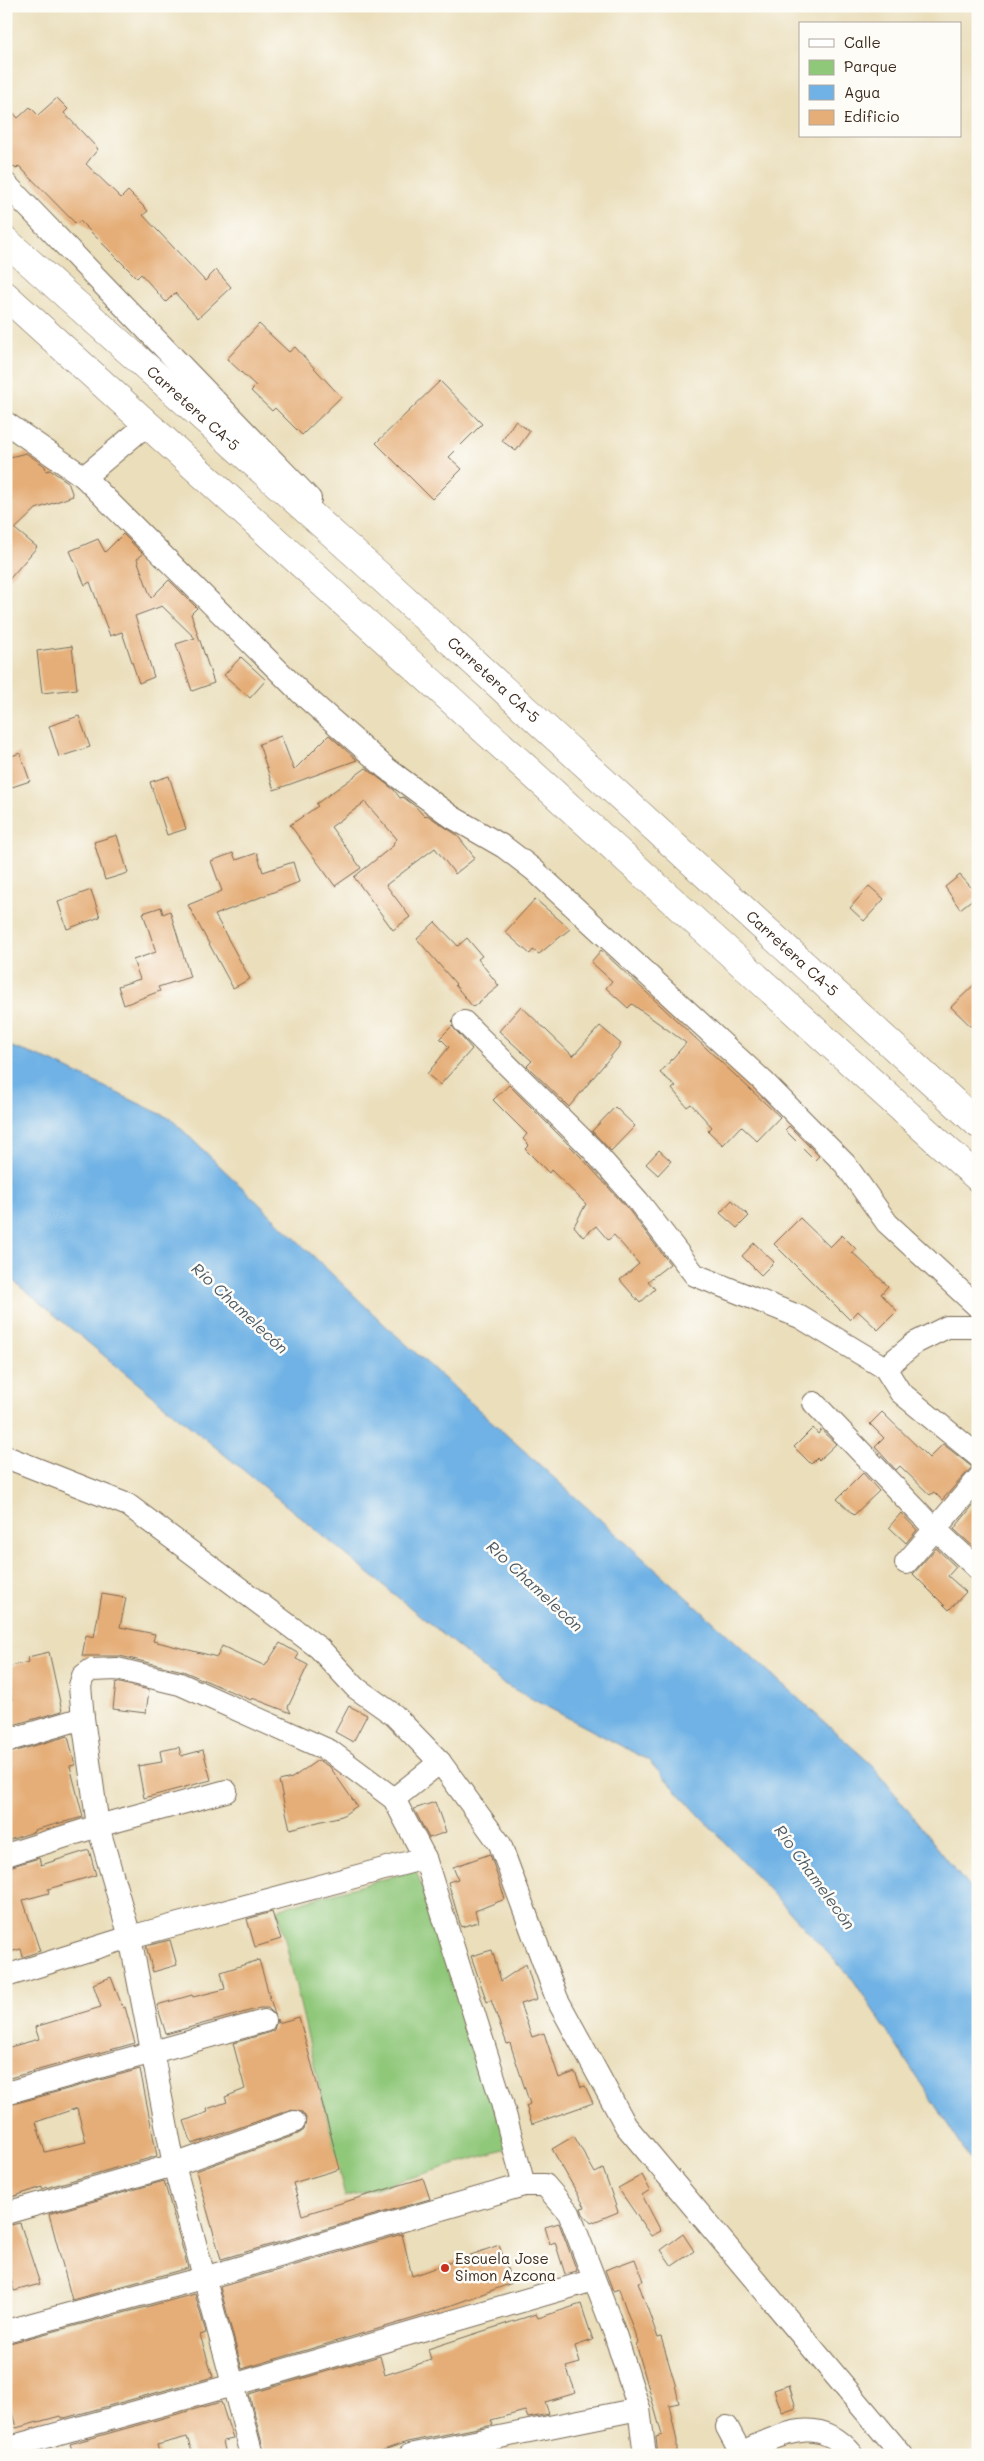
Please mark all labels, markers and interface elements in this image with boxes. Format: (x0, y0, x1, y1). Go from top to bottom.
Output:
legend (799, 22, 962, 138)
text: Calle (844, 32, 881, 52)
text: Parque (844, 56, 897, 76)
text: Agua (844, 82, 881, 102)
text: Edificio (844, 106, 900, 126)
street label: Carretera CA-5 (143, 361, 244, 455)
street label: Carretera CA-5 (444, 632, 544, 727)
street label: Carretera CA-5 (742, 906, 843, 1000)
water label: Río Chamelecón (188, 1257, 293, 1358)
water label: Río Chamelecón (483, 1535, 588, 1636)
water label: Río Chamelecón (770, 1820, 861, 1933)
place label: Escuela Jose Simon Azcona (455, 2248, 556, 2285)
marker: Escuela Jose Simon Azcona (439, 2262, 451, 2274)

